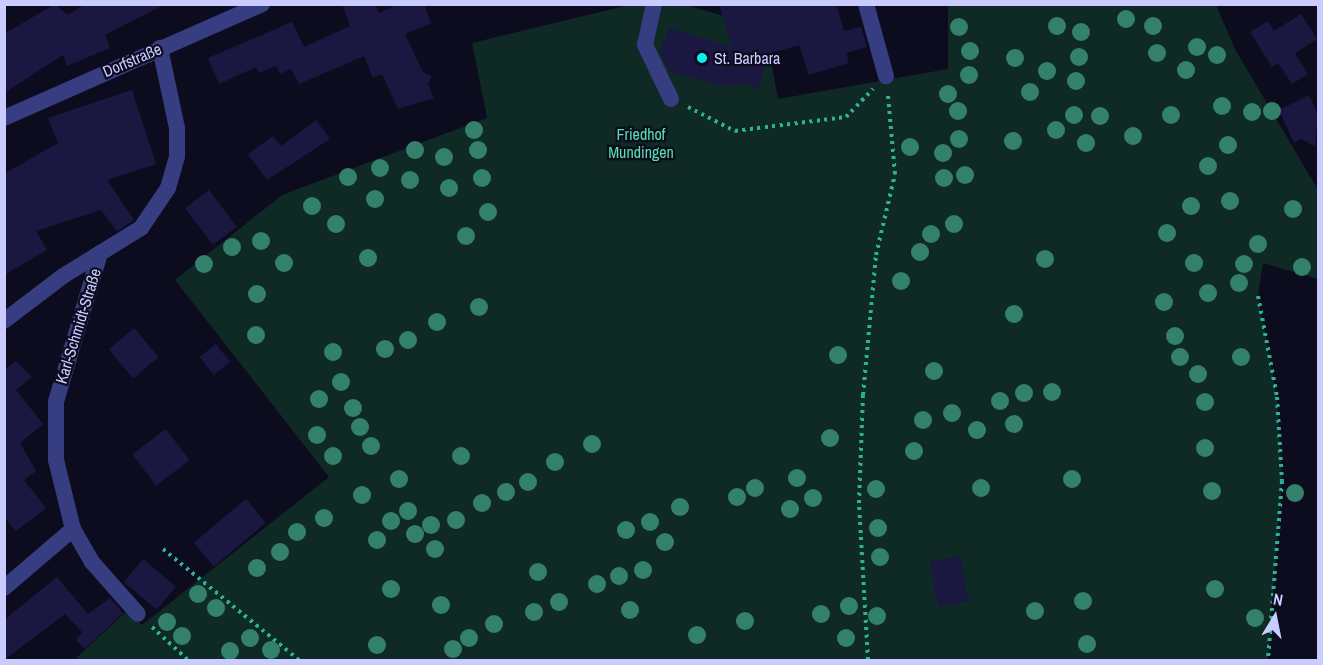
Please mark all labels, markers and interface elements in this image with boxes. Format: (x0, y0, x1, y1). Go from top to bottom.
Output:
street label: Dorfstraße (100, 39, 164, 81)
place label: St. Barbara (714, 48, 780, 68)
marker: St. Barbara (695, 51, 709, 65)
park label: Friedhof Mundingen (608, 124, 674, 162)
street label: Karl-Schmidt-Straße (51, 266, 105, 386)
north arrow (1245, 587, 1305, 647)
text: N (1272, 588, 1285, 611)

